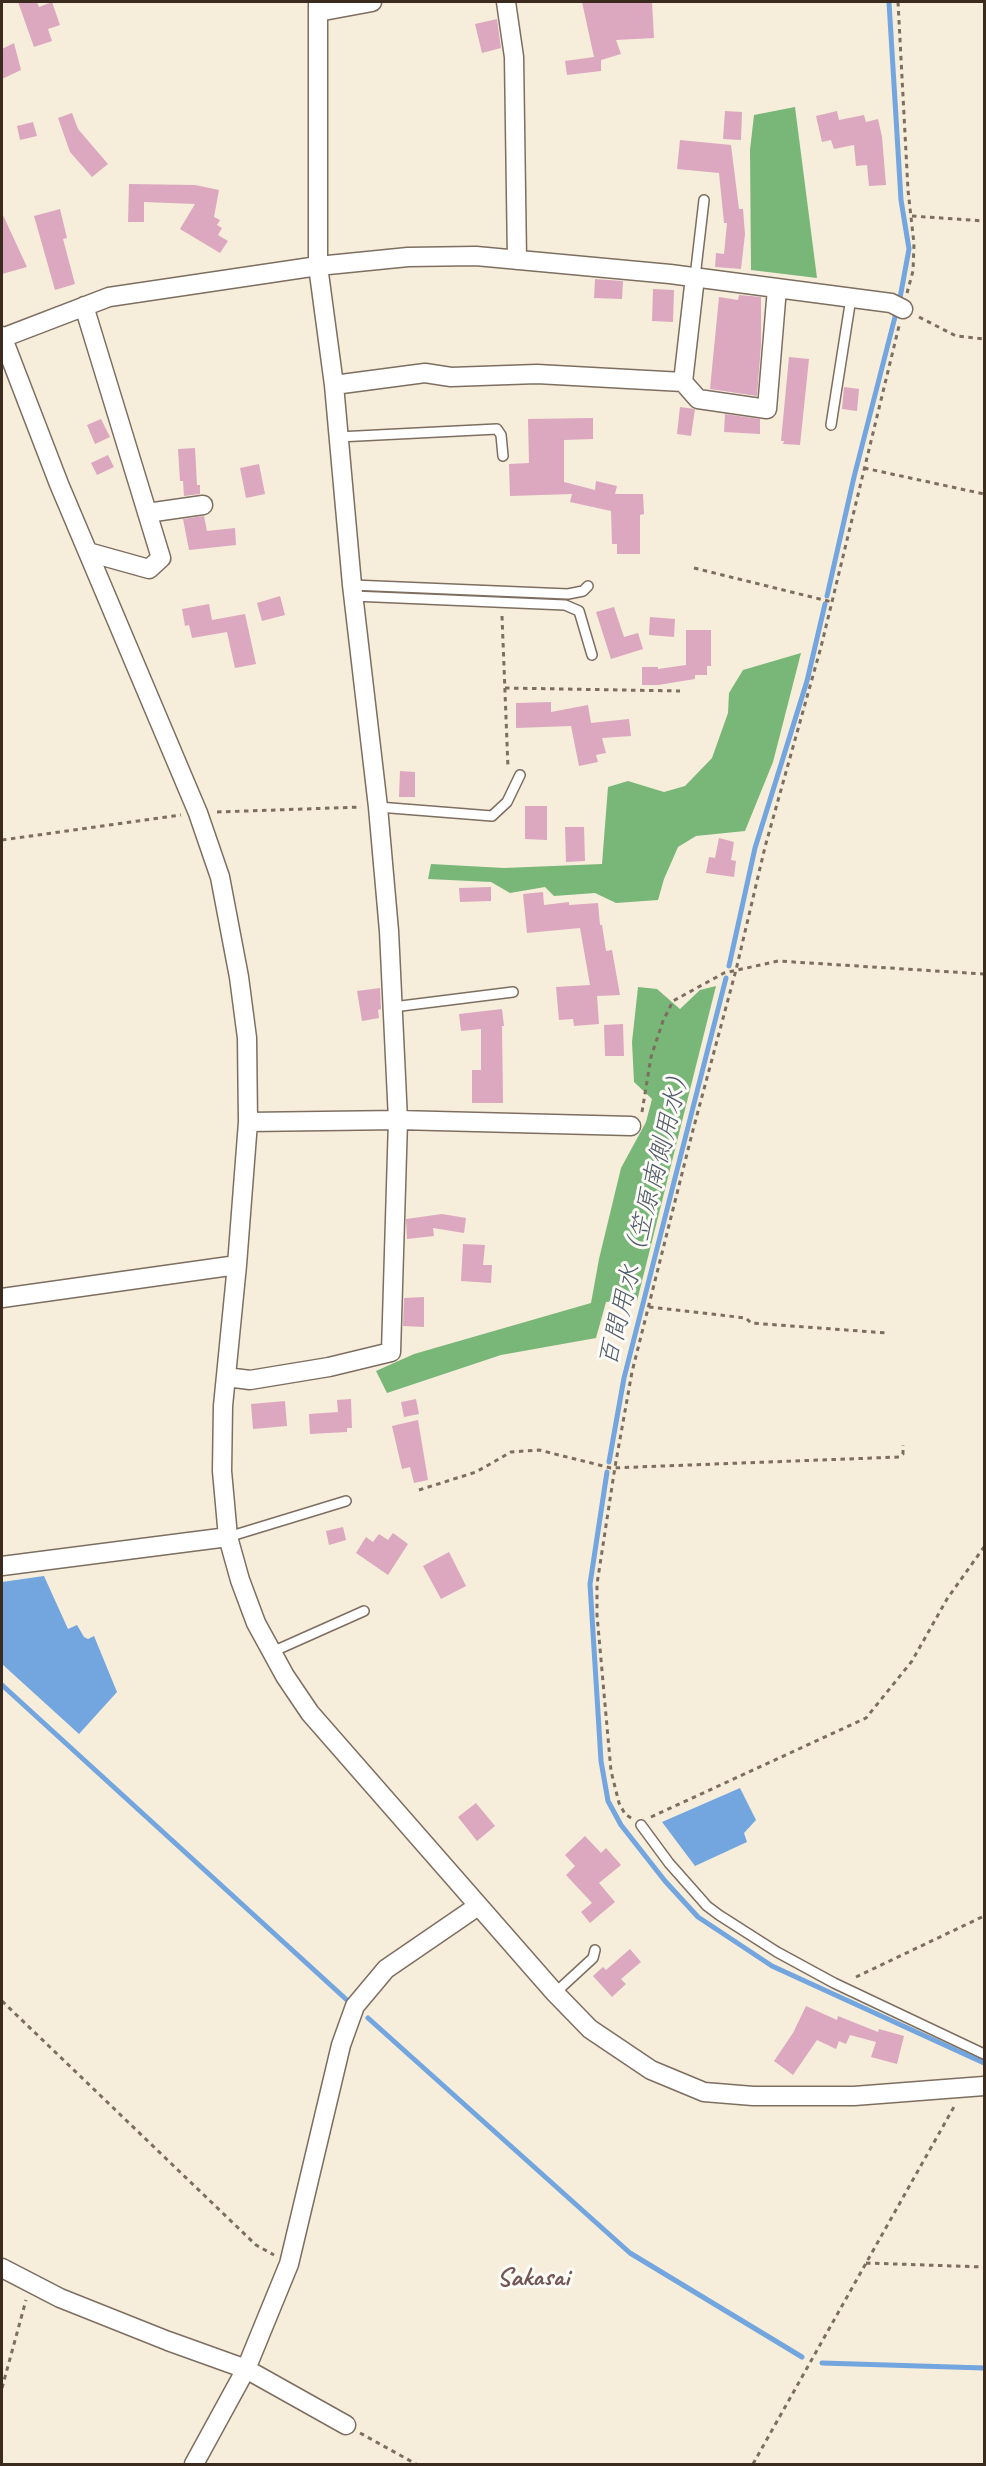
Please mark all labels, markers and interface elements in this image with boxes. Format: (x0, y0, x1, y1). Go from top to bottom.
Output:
water label: 百間用水（笠原南側用水） (593, 1060, 699, 1370)
district label: Sakasai (497, 2262, 569, 2294)

